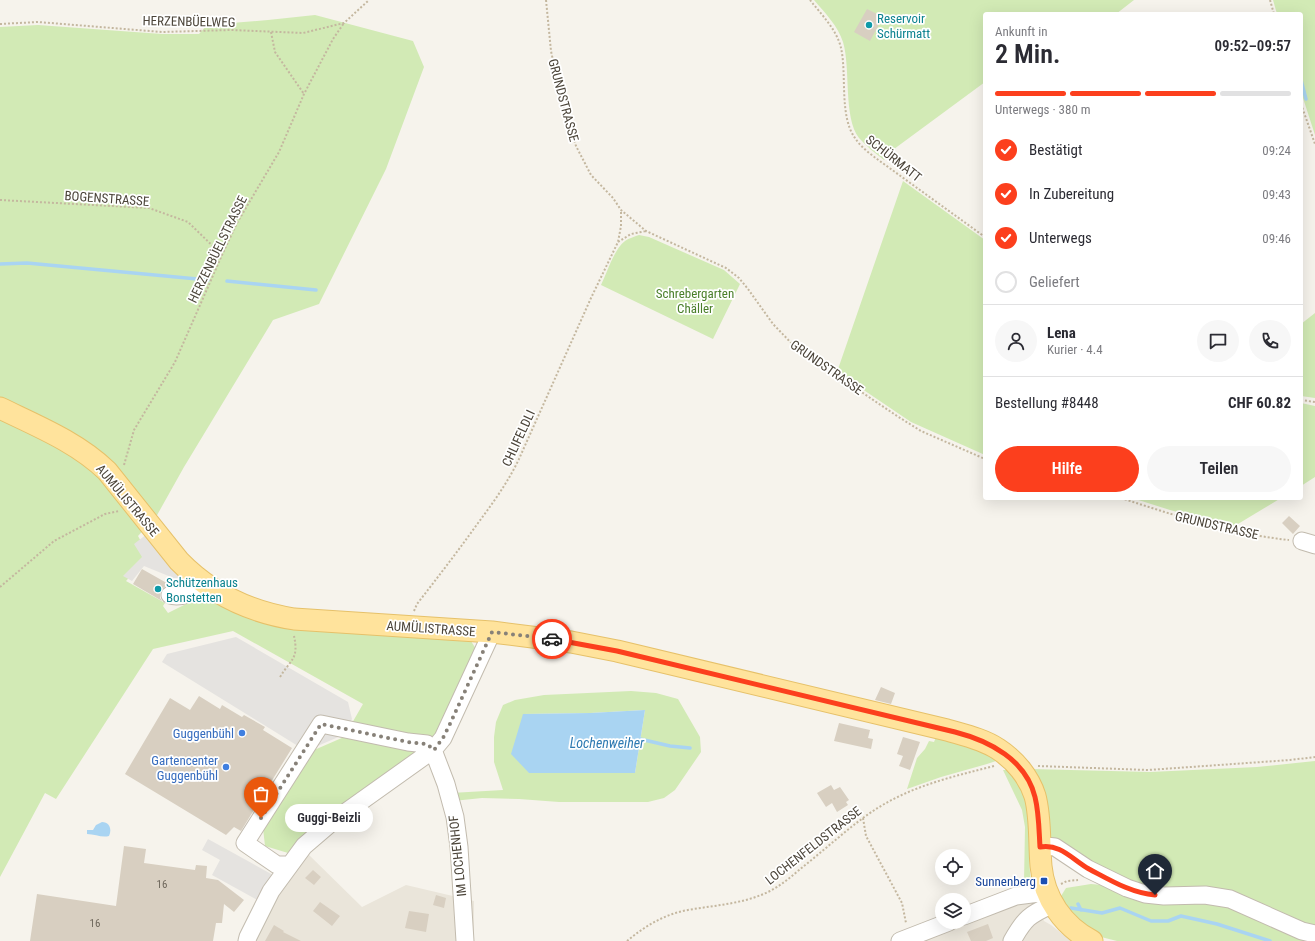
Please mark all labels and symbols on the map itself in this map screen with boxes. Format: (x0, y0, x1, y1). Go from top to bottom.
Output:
place label: Reservoir Schürmatt (877, 11, 930, 41)
street label: HERZENBÜELWEG (142, 13, 236, 30)
marker: Reservoir Schürmatt (864, 20, 874, 30)
street label: GRUNDSTRASSE (545, 57, 582, 143)
street label: SCHÜRMATT (863, 132, 925, 185)
street label: BOGENSTRASSE (64, 188, 150, 209)
street label: HERZENBÜELSTRASSE (185, 193, 250, 305)
park label: Schrebergarten Chäller (656, 286, 734, 316)
street label: GRUNDSTRASSE (788, 337, 866, 398)
street label: CHLIFELDLI (499, 408, 538, 469)
street label: AUMÜLISTRASSE (93, 461, 162, 539)
street label: GRUNDSTRASSE (1174, 509, 1260, 542)
place label: Schützenhaus Bonstetten (166, 575, 238, 605)
marker: Schützenhaus Bonstetten (153, 584, 163, 594)
street label: AUMÜLISTRASSE (386, 618, 476, 639)
courier (532, 619, 572, 659)
place label: Guggenbühl (173, 726, 234, 741)
marker: Guggenbühl (237, 728, 247, 738)
water label: Lochenweiher (570, 735, 645, 751)
place label: Gartencenter Guggenbühl (151, 753, 218, 783)
marker: Gartencenter Guggenbühl (221, 762, 231, 772)
pin (244, 777, 278, 818)
street label: LOCHENFELDSTRASSE (762, 803, 864, 888)
callout: Guggi-Beizli (285, 804, 373, 832)
street label: IM LOCHENHOF (446, 815, 469, 897)
pin (1138, 854, 1172, 895)
place label: Sunnenberg (975, 874, 1036, 889)
marker: Sunnenberg (1039, 876, 1049, 886)
house number: 16 (157, 878, 167, 891)
house number: 16 (90, 917, 100, 930)

